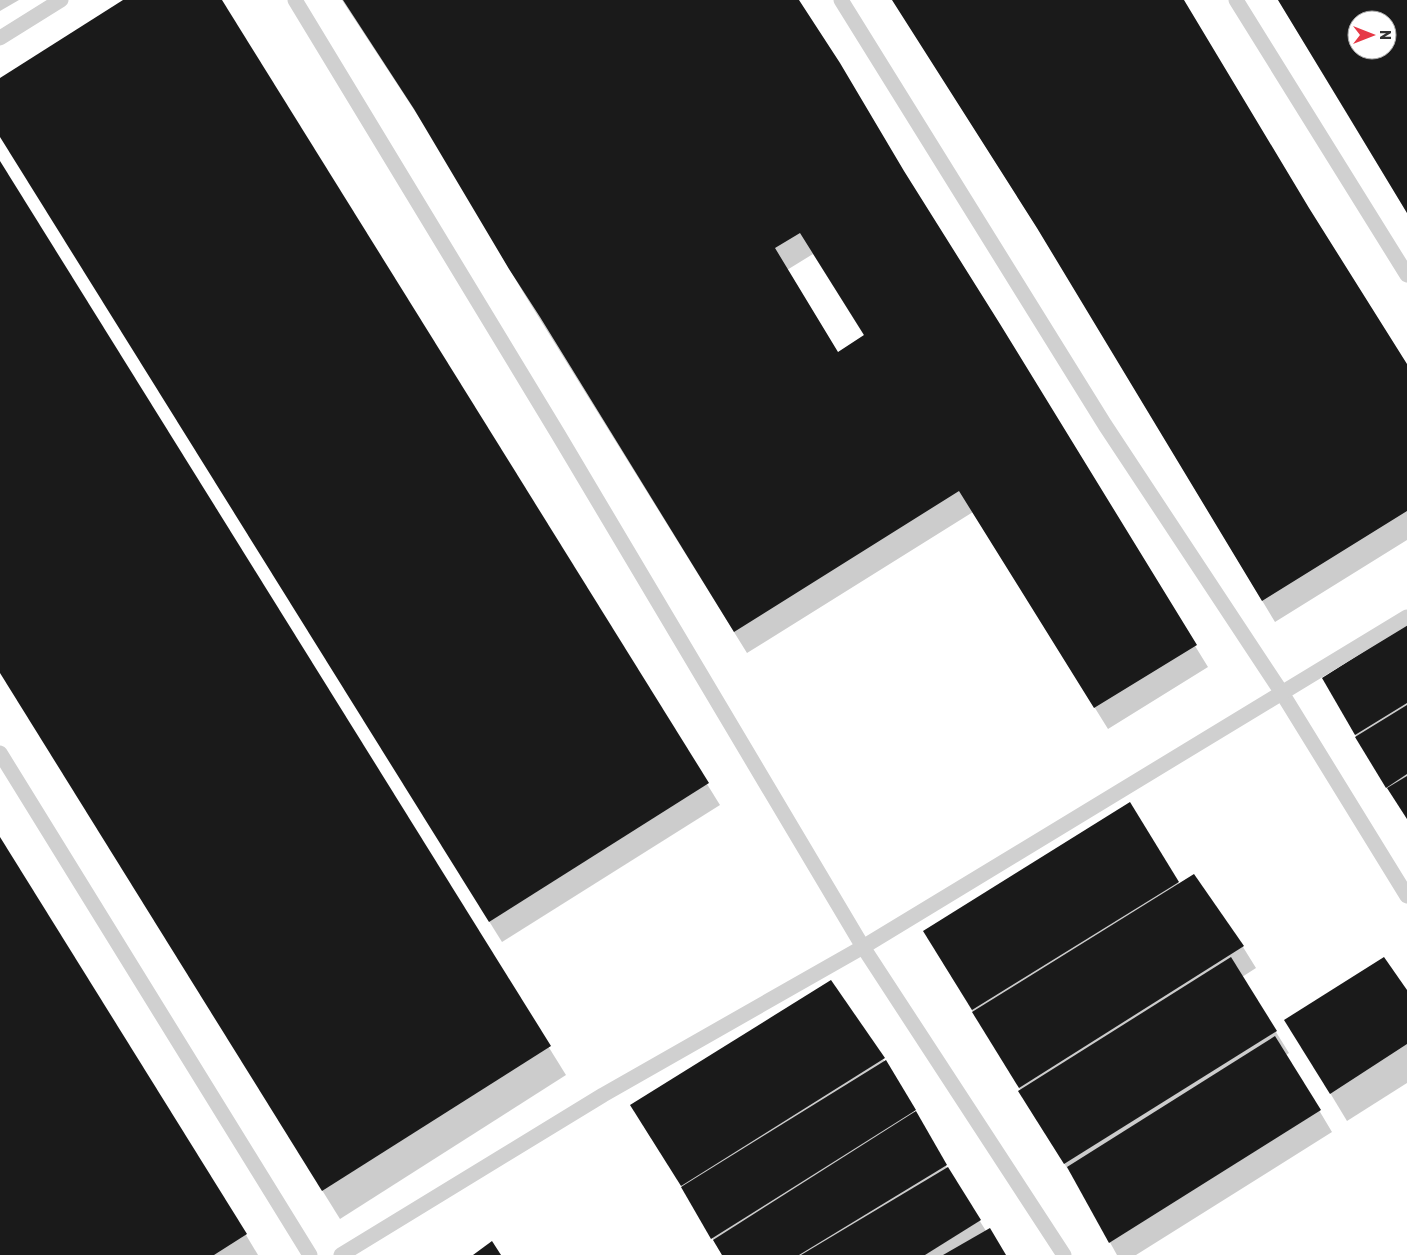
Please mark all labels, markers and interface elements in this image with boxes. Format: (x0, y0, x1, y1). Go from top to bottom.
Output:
north arrow (1347, 10, 1397, 60)
text: N (1376, 30, 1393, 40)

